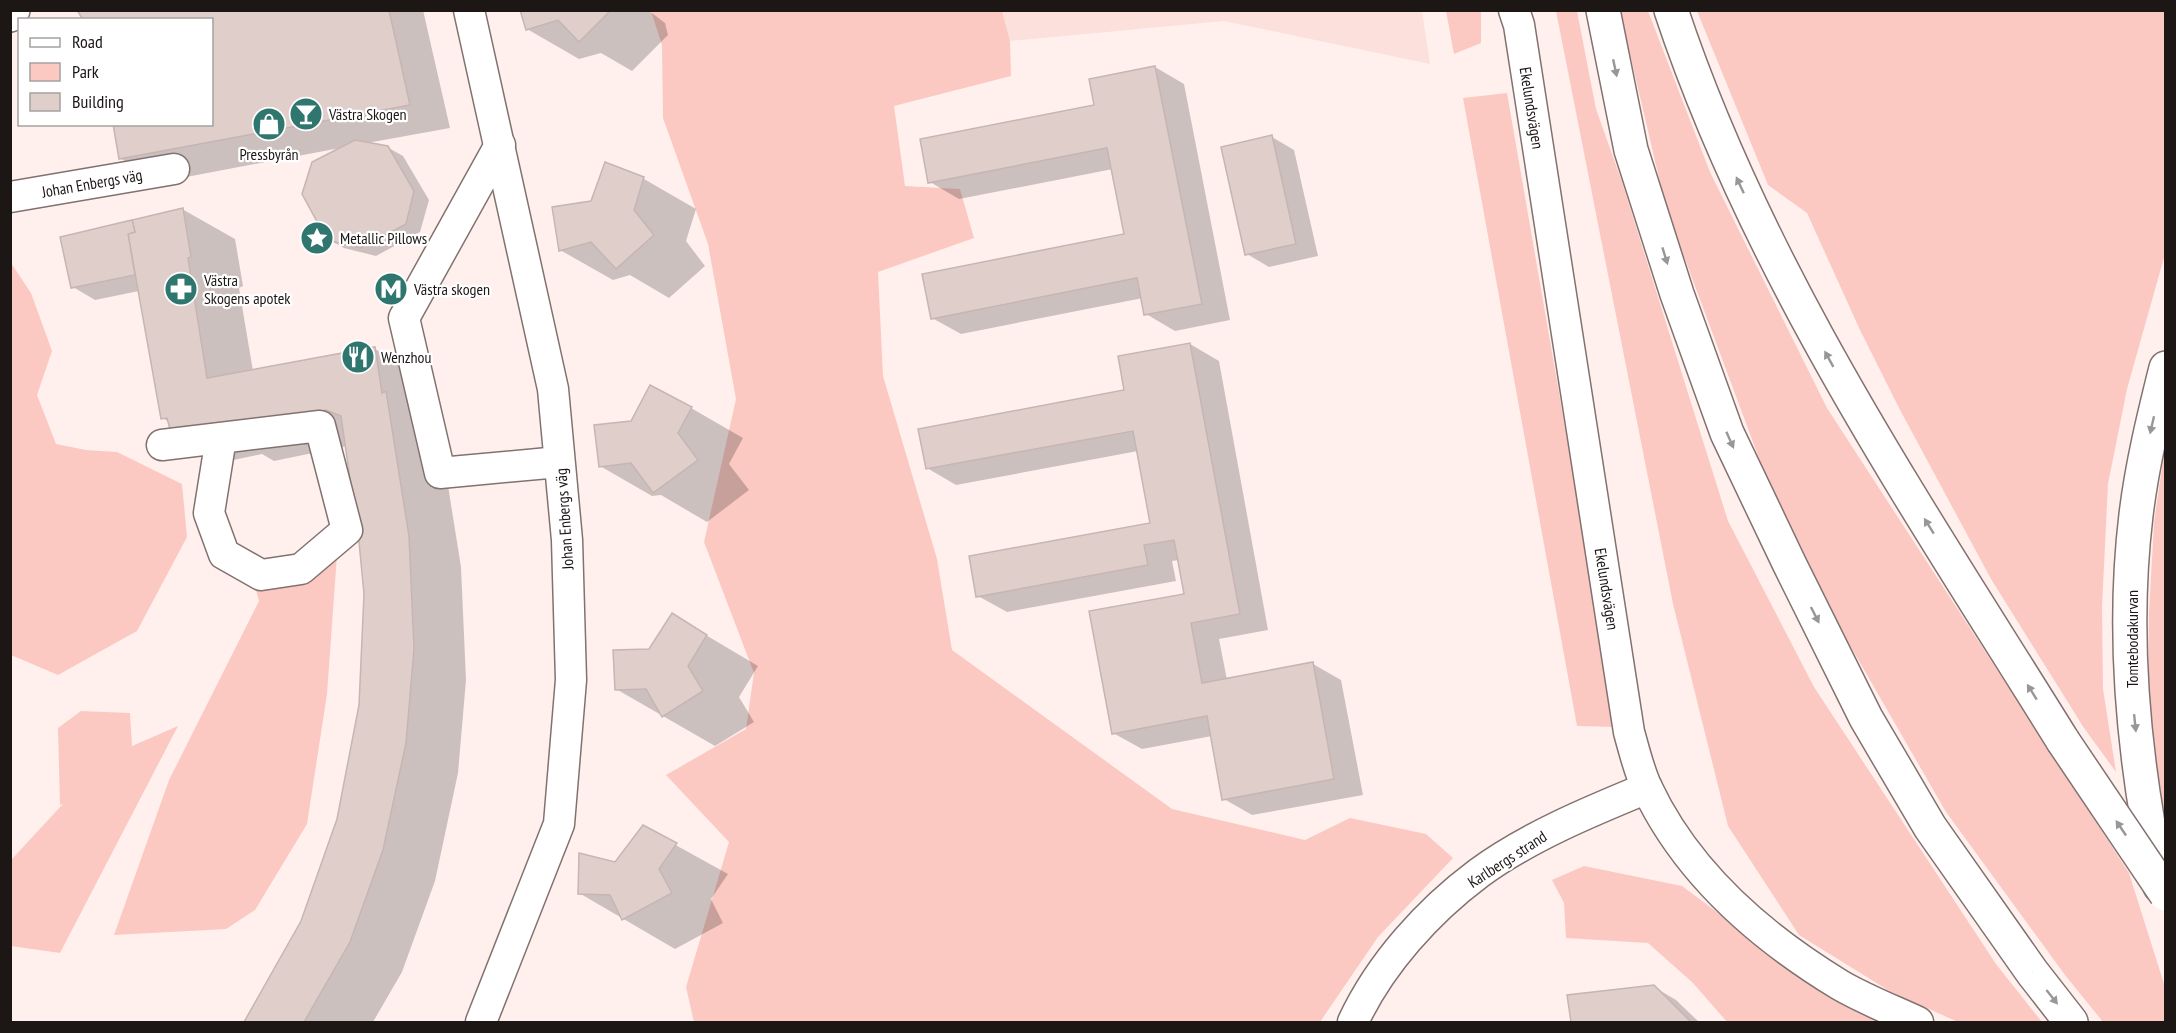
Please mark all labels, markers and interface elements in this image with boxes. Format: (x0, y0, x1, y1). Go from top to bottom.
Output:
legend (18, 18, 213, 126)
text: Road (72, 30, 103, 53)
one-way arrow (1610, 59, 1620, 77)
text: Park (72, 60, 99, 83)
street label: Ekelundsvägen (1516, 66, 1548, 150)
text: Building (72, 90, 124, 113)
bar icon: Västra Skogen (288, 96, 324, 132)
place label: Västra Skogen (328, 104, 407, 124)
shop icon: Pressbyrån (251, 106, 287, 142)
place label: Pressbyrån (239, 144, 299, 164)
street label: Johan Enbergs väg (39, 164, 144, 202)
one-way arrow (1735, 177, 1744, 194)
place icon: Metallic Pillows (299, 220, 335, 256)
place label: Metallic Pillows (340, 228, 427, 248)
one-way arrow (1661, 247, 1670, 265)
place label: Västra Skogens apotek (203, 270, 291, 308)
pharmacy icon: Västra Skogens apotek (163, 271, 199, 307)
metro station icon: Västra skogen (373, 271, 409, 307)
place label: Västra skogen (413, 279, 490, 299)
restaurant icon: Wenzhou (340, 339, 376, 375)
place label: Wenzhou (381, 347, 432, 367)
one-way arrow (1824, 350, 1834, 367)
one-way arrow (2147, 416, 2157, 434)
one-way arrow (1726, 431, 1735, 448)
street label: Johan Enbergs väg (550, 468, 578, 571)
one-way arrow (1924, 518, 1935, 534)
street label: Ekelundsvägen (1591, 547, 1623, 631)
street label: Tomtebodakurvan (2122, 590, 2142, 688)
one-way arrow (1810, 607, 1819, 624)
one-way arrow (2027, 684, 2038, 700)
one-way arrow (2130, 713, 2140, 732)
one-way arrow (2116, 820, 2127, 836)
street label: Karlbergs strand (1464, 826, 1550, 892)
one-way arrow (2045, 990, 2057, 1005)

